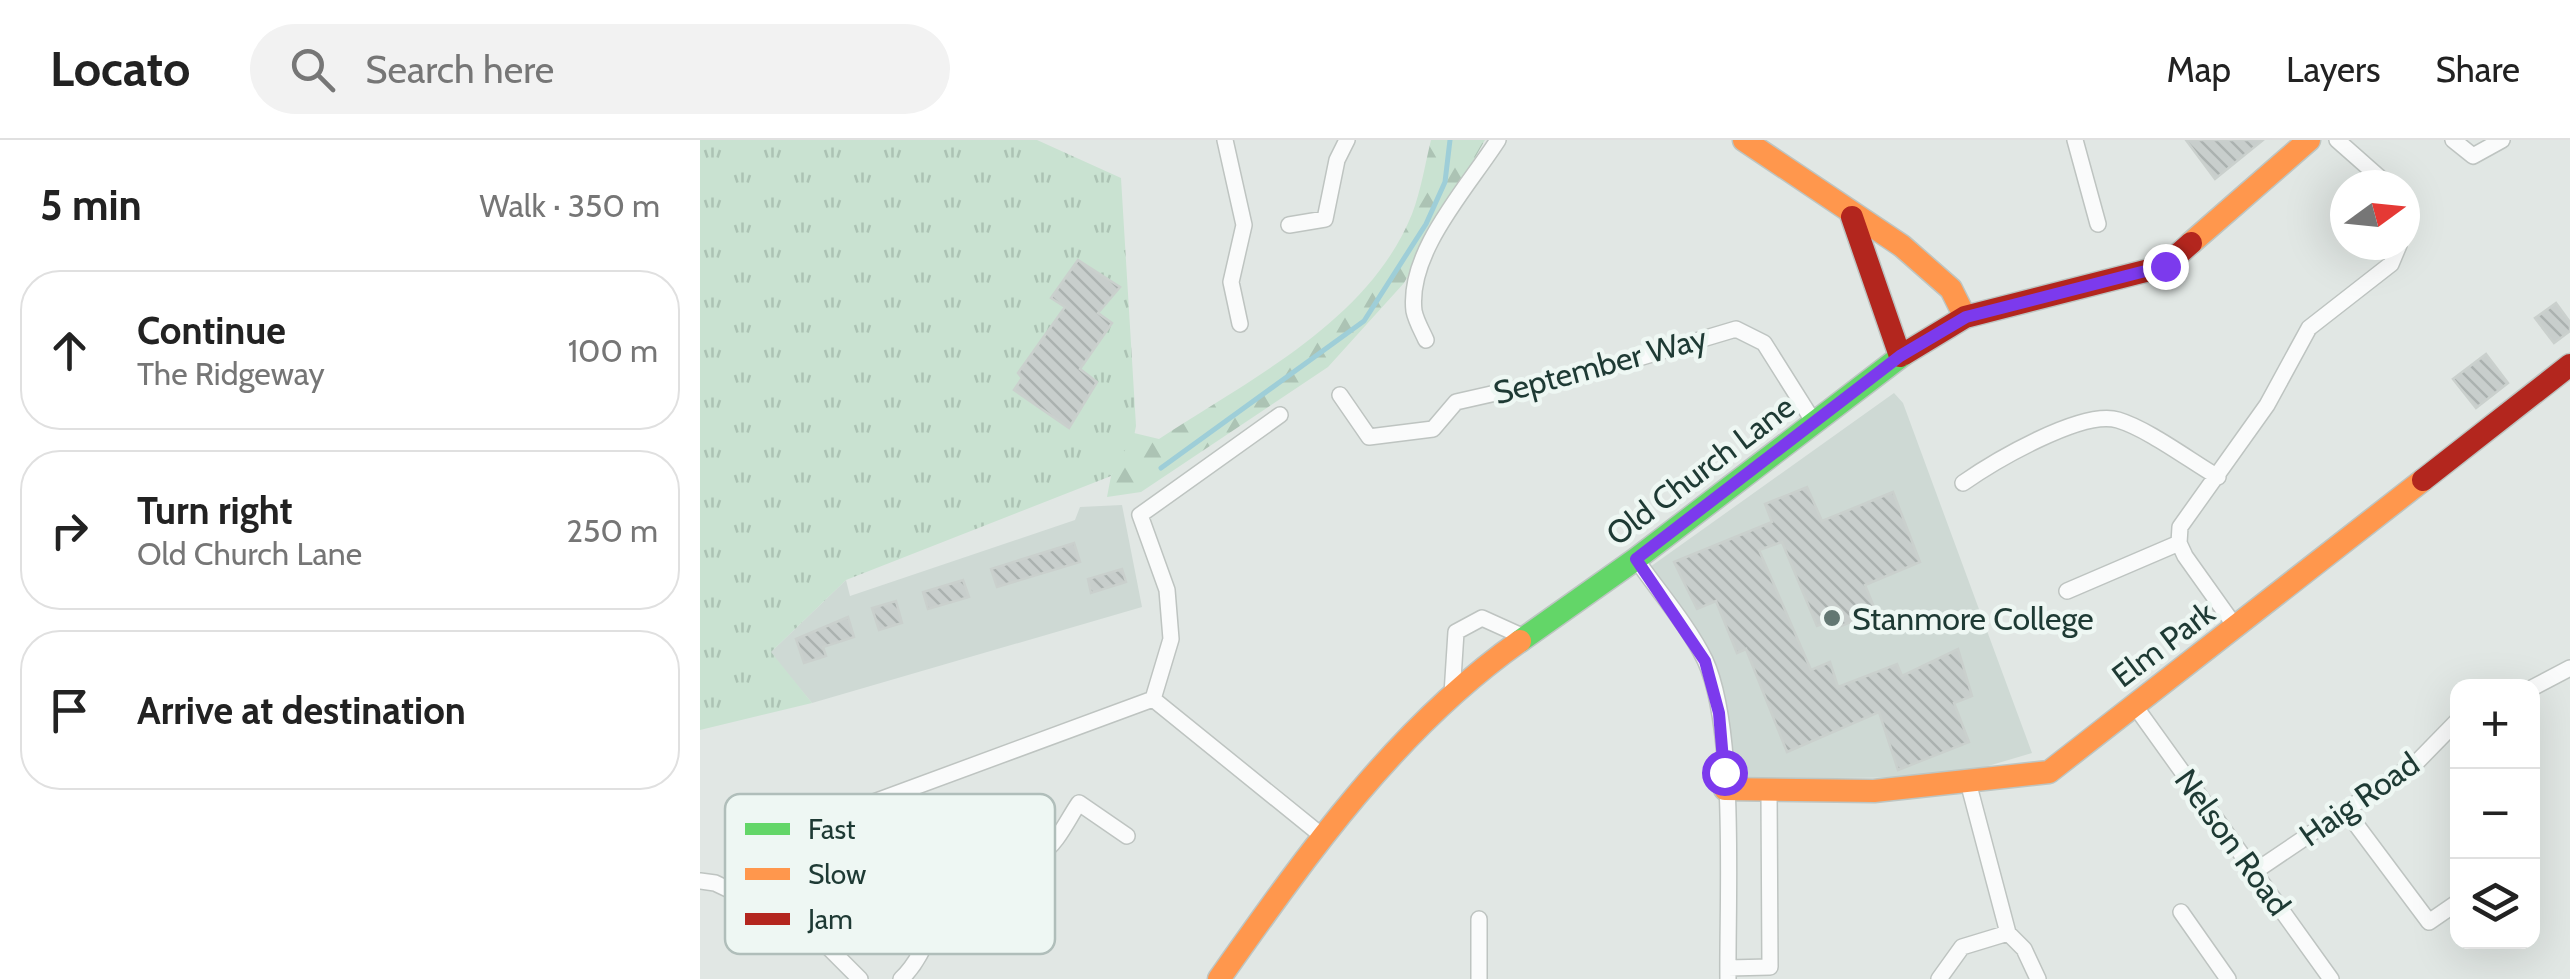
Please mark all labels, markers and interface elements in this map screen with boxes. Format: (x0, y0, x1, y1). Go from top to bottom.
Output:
search box (250, 24, 950, 114)
text: Locato (50, 40, 190, 98)
icon: search (285, 42, 340, 97)
text: Search here (365, 46, 554, 93)
text: Map (2167, 48, 2231, 91)
text: Layers (2286, 48, 2380, 91)
text: Share (2435, 48, 2520, 91)
north arrow (2330, 170, 2420, 260)
text: 5 min (40, 179, 142, 231)
text: Walk · 350 m (480, 186, 660, 225)
route end (2143, 244, 2189, 290)
text: Continue (137, 307, 286, 354)
street label: September Way (1489, 318, 1711, 412)
icon: ahead (42, 323, 97, 378)
text: 100 m (568, 331, 658, 370)
text: The Ridgeway (137, 354, 325, 393)
street label: Old Church Lane (1598, 387, 1802, 553)
text: Turn right (137, 487, 293, 534)
icon: right (42, 503, 97, 558)
text: 250 m (566, 511, 658, 550)
text: Old Church Lane (137, 534, 362, 573)
street label: Elm Park (2104, 592, 2222, 695)
place label: Stanmore College (1852, 599, 2094, 638)
marker: Stanmore College (1821, 607, 1843, 629)
map controls (2450, 679, 2540, 949)
button: + (2450, 679, 2540, 769)
icon: arrive (42, 683, 97, 738)
text: Arrive at destination (137, 687, 466, 734)
street label: Haig Road (2292, 744, 2426, 854)
route start (1702, 750, 1748, 796)
street label: Nelson Road (2167, 761, 2299, 923)
button: − (2450, 769, 2540, 859)
legend (725, 794, 1055, 954)
text: Fast (808, 812, 856, 846)
text: Slow (808, 857, 866, 891)
button: layers (2450, 859, 2540, 949)
text: Jam (807, 902, 853, 936)

